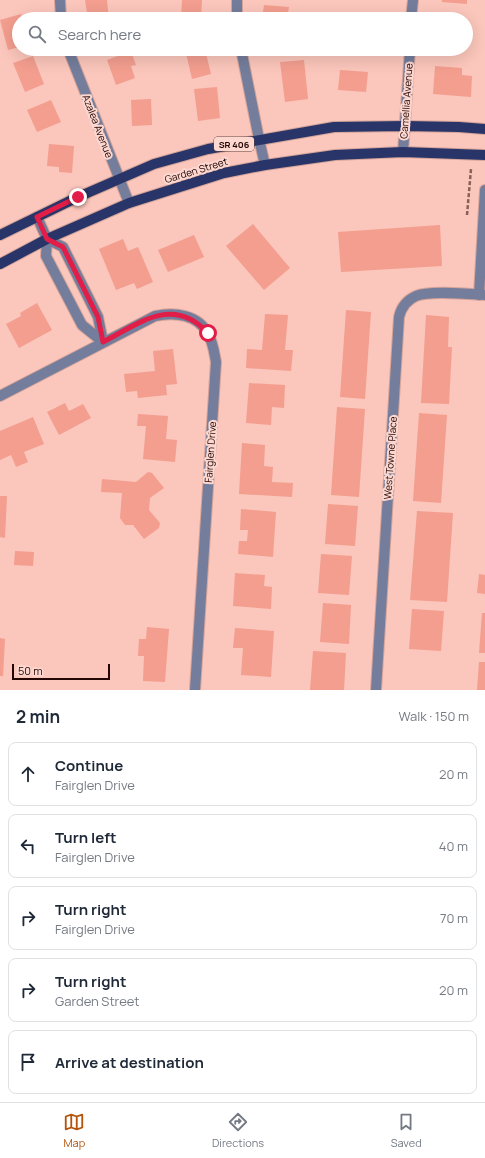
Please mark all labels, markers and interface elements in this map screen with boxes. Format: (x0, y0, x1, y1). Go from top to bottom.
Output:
search box (12, 12, 473, 56)
icon: search (26, 23, 48, 45)
text: Search here (58, 24, 141, 45)
street label: Camellia Avenue (396, 63, 416, 139)
street label: Azalea Avenue (80, 92, 117, 160)
road number: SR 406 (214, 137, 254, 151)
street label: Garden Street (163, 154, 229, 186)
route end (69, 188, 87, 206)
route start (199, 324, 217, 342)
street label: West Towne Place (380, 416, 400, 500)
street label: Fairglen Drive (201, 421, 219, 483)
scale bar (12, 662, 110, 681)
text: 50 m (18, 663, 43, 678)
text: 2 min (16, 705, 60, 728)
text: Walk · 150 m (398, 707, 469, 725)
text: Continue (55, 755, 123, 776)
icon: ahead (17, 763, 39, 785)
text: 20 m (439, 765, 468, 783)
text: Fairglen Drive (55, 776, 135, 794)
text: Turn left (55, 827, 117, 848)
icon: left (17, 835, 39, 857)
text: 40 m (439, 837, 468, 855)
text: Fairglen Drive (55, 848, 135, 866)
text: Turn right (55, 899, 126, 920)
icon: right (17, 907, 39, 929)
text: 70 m (440, 909, 468, 927)
text: Fairglen Drive (55, 920, 135, 938)
text: Turn right (55, 971, 126, 992)
icon: right (17, 979, 39, 1001)
text: 20 m (439, 981, 468, 999)
text: Garden Street (55, 992, 140, 1010)
icon: arrive (17, 1051, 39, 1073)
text: Arrive at destination (55, 1052, 204, 1073)
tab: Map (63, 1111, 85, 1150)
tab: Directions (212, 1111, 264, 1150)
tab: Saved (391, 1111, 422, 1150)

